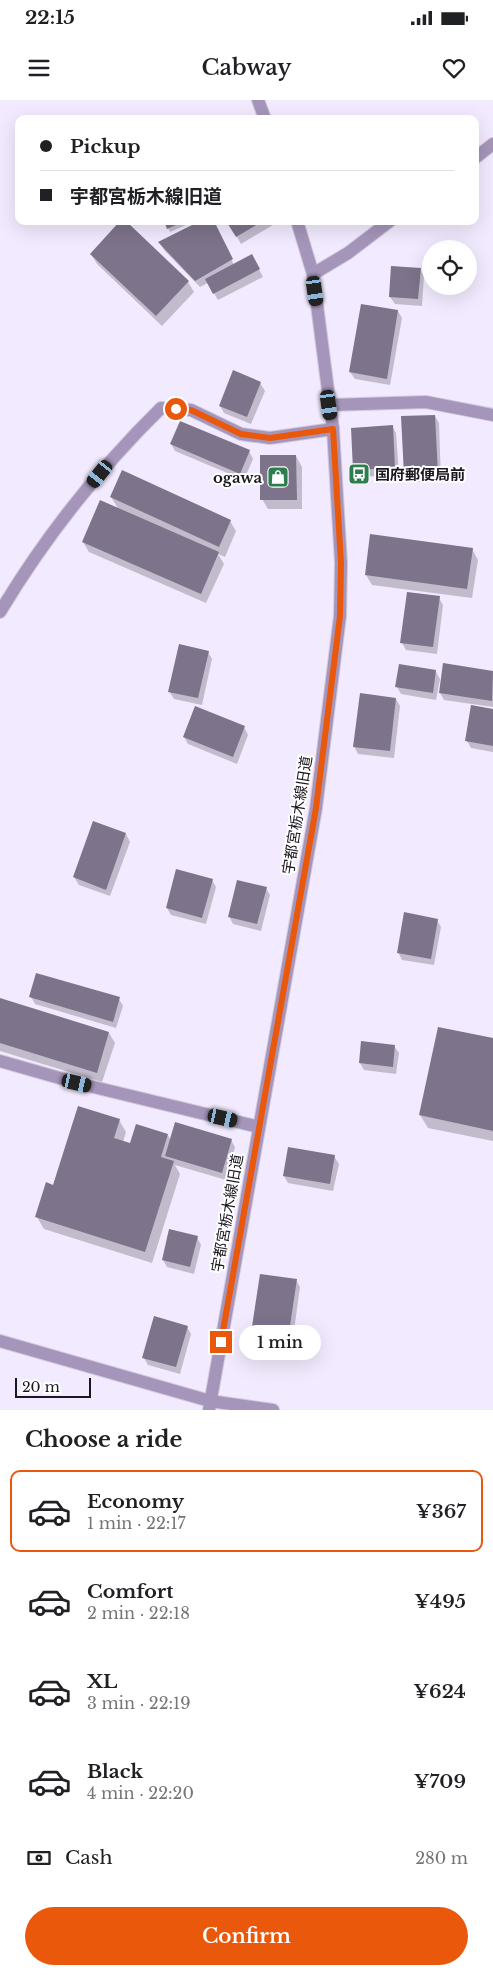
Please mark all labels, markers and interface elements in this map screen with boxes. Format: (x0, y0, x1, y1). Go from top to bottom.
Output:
text: 22:15 (25, 6, 75, 29)
icon: menu (25, 54, 53, 82)
text: Cabway (202, 54, 291, 81)
icon: heart (440, 54, 468, 82)
text: Pickup (70, 135, 141, 158)
text: 宇都宮栃木線旧道 (70, 185, 222, 208)
map controls (422, 240, 477, 295)
button: locate (422, 240, 477, 295)
car (305, 275, 324, 307)
car (319, 389, 338, 421)
route start (165, 398, 187, 420)
car (84, 458, 115, 490)
bus stop icon: 国府郵便局前 (347, 462, 371, 486)
shop icon: ogawa (266, 465, 290, 489)
place label: 国府郵便局前 (375, 465, 465, 484)
place label: ogawa (213, 468, 262, 487)
street label: 宇都宮栃木線旧道 (278, 754, 316, 876)
car (60, 1072, 93, 1094)
car (206, 1107, 239, 1129)
street label: 宇都宮栃木線旧道 (207, 1152, 247, 1274)
callout: 1 min (238, 1324, 321, 1360)
route end (210, 1331, 232, 1353)
text: 1 min (257, 1332, 303, 1352)
scale bar (15, 1375, 91, 1398)
text: 20 m (22, 1378, 60, 1396)
text: Choose a ride (25, 1426, 182, 1453)
icon: car (27, 1489, 72, 1534)
text: Economy (87, 1490, 184, 1513)
text: ¥367 (416, 1500, 466, 1523)
text: 1 min · 22:17 (87, 1513, 186, 1533)
icon: car (27, 1579, 72, 1624)
text: Comfort (87, 1580, 174, 1603)
text: ¥495 (414, 1590, 466, 1613)
text: 2 min · 22:18 (87, 1603, 190, 1623)
icon: car (27, 1669, 72, 1714)
text: XL (87, 1670, 117, 1693)
text: ¥624 (413, 1680, 466, 1703)
text: 3 min · 22:19 (87, 1693, 191, 1713)
icon: car (27, 1759, 72, 1804)
text: Black (87, 1760, 143, 1783)
text: ¥709 (414, 1770, 466, 1793)
text: 4 min · 22:20 (87, 1783, 194, 1803)
icon: cash (25, 1844, 53, 1872)
text: Cash (65, 1846, 112, 1869)
text: 280 m (415, 1848, 468, 1868)
button: Confirm (25, 1907, 468, 1965)

